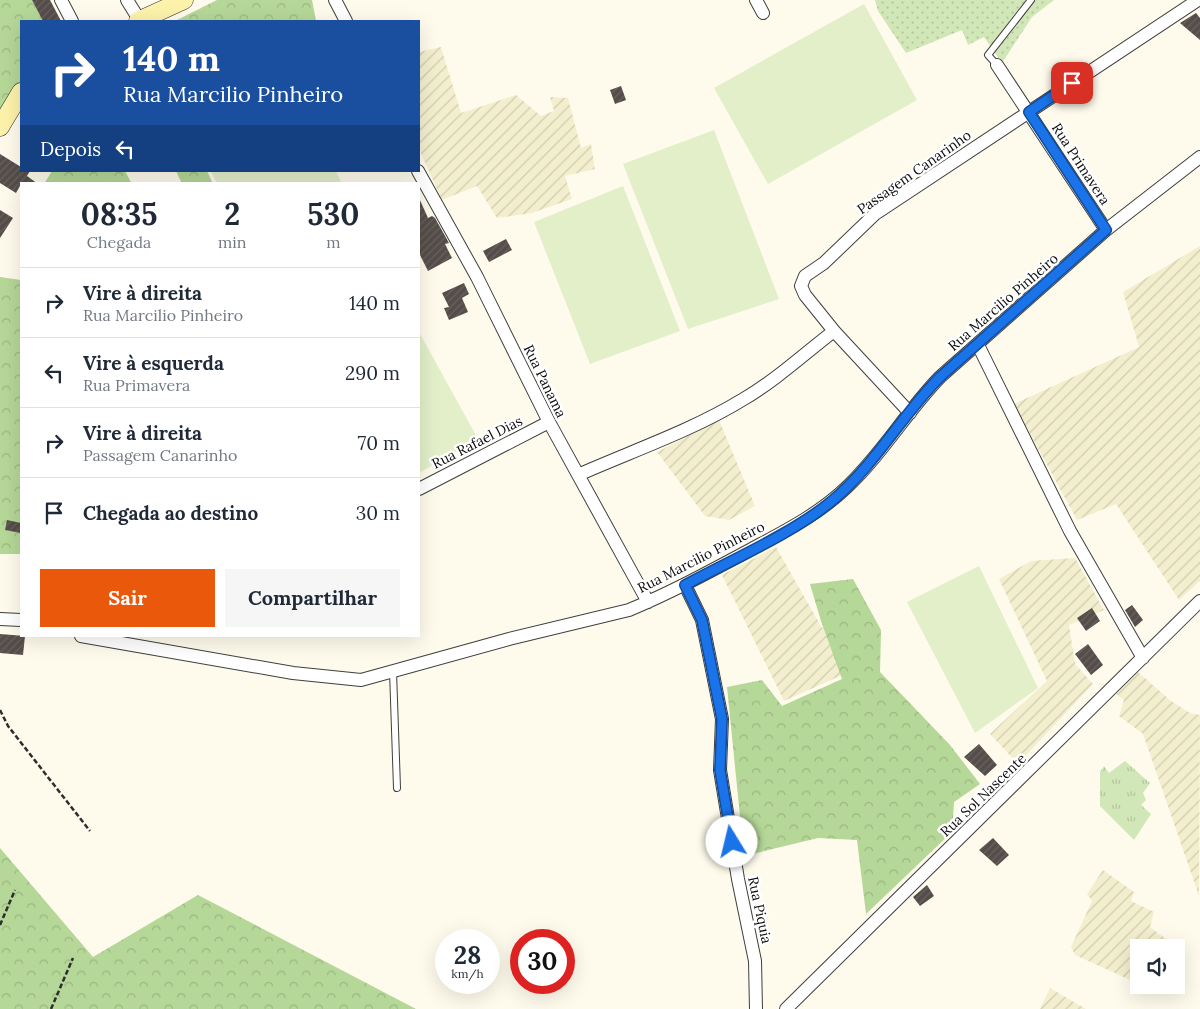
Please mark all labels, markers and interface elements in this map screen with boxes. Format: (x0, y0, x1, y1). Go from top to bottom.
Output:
text: 140 m (123, 36, 220, 81)
icon: right (40, 40, 105, 105)
pin (1051, 62, 1093, 104)
icon: arrive (1058, 69, 1086, 97)
text: Rua Marcilio Pinheiro (123, 80, 343, 108)
street label: Rua Primavera (1048, 120, 1114, 208)
street label: Passagem Canarinho (854, 126, 974, 218)
icon: left (111, 135, 139, 163)
text: Depois (40, 137, 101, 161)
text: 08:35 (81, 195, 157, 233)
text: 2 (224, 195, 240, 233)
text: 530 (307, 195, 359, 233)
text: Chegada (87, 232, 151, 252)
text: min (218, 232, 247, 252)
text: m (326, 232, 340, 252)
street label: Rua Marcilio Pinheiro (944, 249, 1062, 355)
text: Vire à direita (83, 281, 202, 305)
icon: right (40, 289, 68, 317)
text: 140 m (349, 291, 400, 315)
text: Rua Marcilio Pinheiro (83, 305, 243, 325)
street label: Rua Panama (520, 341, 570, 421)
text: Vire à esquerda (83, 351, 224, 375)
icon: left (40, 359, 68, 387)
text: 290 m (345, 361, 400, 385)
text: Rua Primavera (83, 375, 190, 395)
street label: Rua Rafael Dias (429, 411, 525, 473)
text: Vire à direita (83, 421, 202, 445)
icon: right (40, 429, 68, 457)
text: 70 m (357, 431, 400, 455)
text: Passagem Canarinho (83, 445, 237, 465)
icon: arrive (40, 499, 68, 527)
text: Chegada ao destino (83, 501, 258, 525)
text: 30 m (356, 501, 400, 525)
street label: Rua Marcilio Pinheiro (635, 517, 767, 597)
button: Sair (40, 569, 215, 627)
button: Compartilhar (225, 569, 400, 627)
street label: Rua Sol Nascente (936, 749, 1030, 840)
position arrow (705, 815, 757, 867)
street label: Rua Piquia (744, 875, 776, 945)
speed limit sign: 30 (510, 929, 575, 994)
text: 28 (454, 939, 481, 971)
map controls (1130, 939, 1185, 994)
button: sound (1130, 939, 1185, 994)
text: km/h (451, 966, 484, 981)

